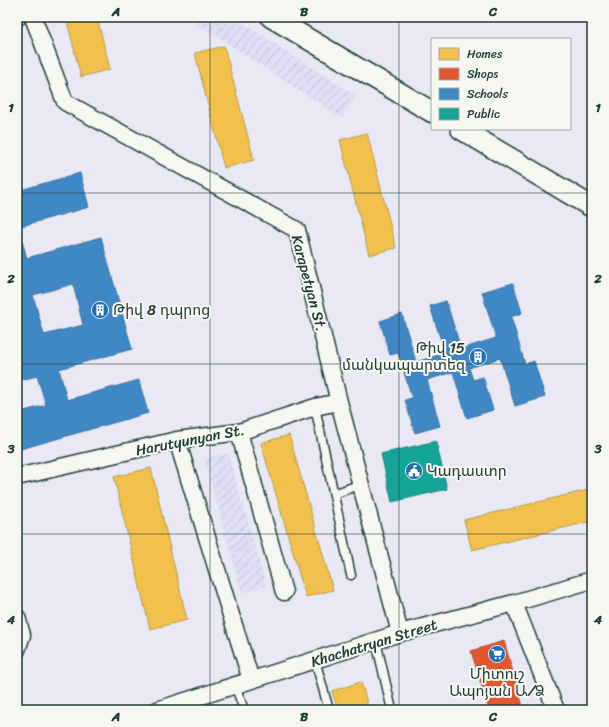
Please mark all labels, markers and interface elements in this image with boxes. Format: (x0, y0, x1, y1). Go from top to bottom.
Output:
text: A (111, 0, 120, 23)
text: B (300, 0, 309, 23)
text: C (488, 0, 498, 23)
legend (431, 38, 571, 130)
text: Homes (467, 43, 503, 65)
text: Shops (467, 63, 498, 85)
text: Schools (467, 83, 508, 105)
text: 1 (8, 96, 14, 119)
text: 1 (595, 96, 601, 119)
text: Public (467, 103, 500, 125)
street label: Karapetyan St. (284, 232, 334, 334)
text: 2 (6, 267, 15, 290)
text: 2 (593, 267, 602, 290)
place label: Թիվ 8 դպրոց (113, 297, 210, 323)
building icon: Թիվ 8 դպրոց (90, 300, 110, 320)
place label: Թիվ 15 մանկապարտեզ (342, 335, 466, 378)
building icon: Թիվ 15 մանկապարտեզ (468, 347, 488, 367)
street label: Harutyunyan St. (133, 417, 247, 463)
text: 3 (6, 437, 15, 460)
text: 3 (593, 437, 602, 460)
place label: Կադաստր (427, 458, 507, 484)
public building icon: Կադաստր (404, 461, 424, 481)
text: 4 (6, 608, 16, 631)
text: 4 (593, 608, 603, 631)
street label: Khachatryan Street (307, 611, 441, 675)
supermarket icon: Միտուշ Ապոյան Ա/Ձ (487, 644, 507, 664)
place label: Միտուշ Ապոյան Ա/Ձ (449, 661, 545, 704)
text: A (111, 705, 120, 727)
text: B (300, 705, 309, 727)
text: C (488, 705, 498, 727)

